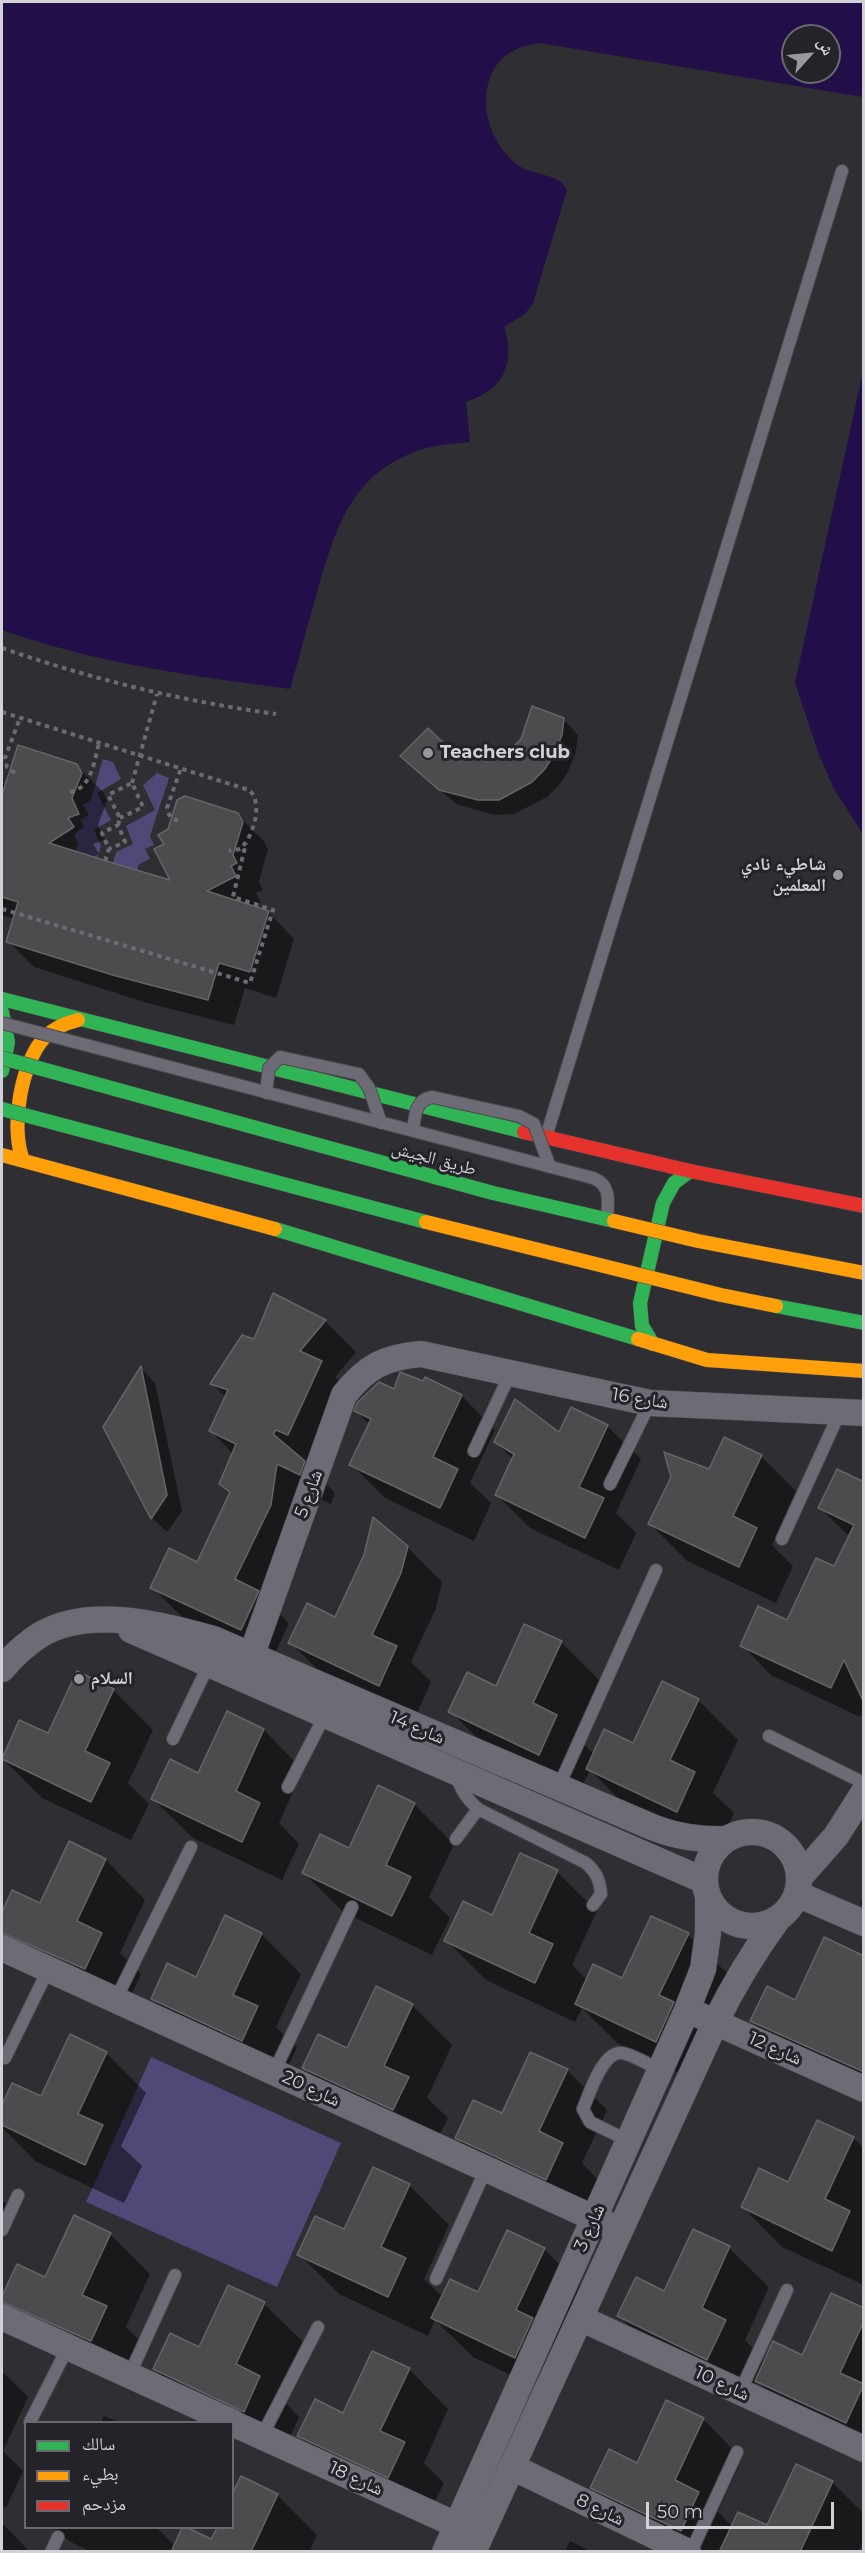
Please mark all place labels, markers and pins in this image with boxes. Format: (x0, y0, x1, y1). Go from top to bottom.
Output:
place label: Teachers club (440, 742, 570, 764)
marker: Teachers club (421, 746, 435, 760)
place label: شاطيء نادي المعلمين (741, 854, 826, 896)
marker: شاطيء نادي المعلمين (831, 868, 845, 882)
place label: السلام (91, 1668, 133, 1690)
marker: السلام (72, 1672, 86, 1686)

